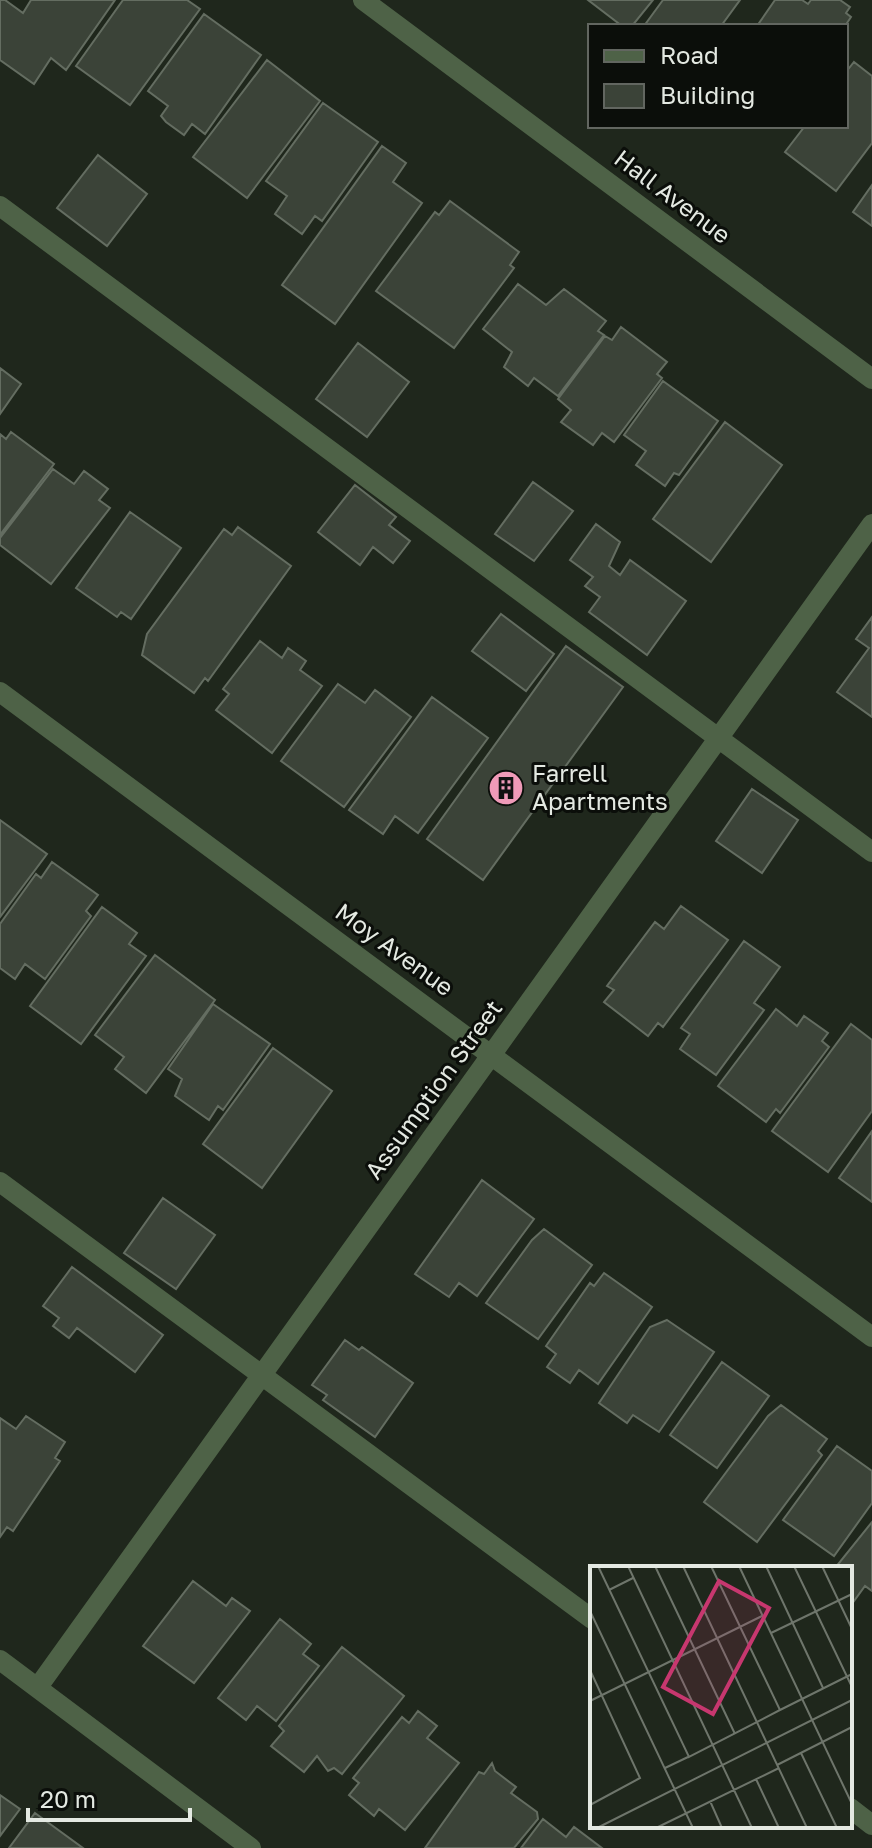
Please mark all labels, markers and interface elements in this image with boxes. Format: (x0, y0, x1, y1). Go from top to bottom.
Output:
legend (588, 24, 848, 128)
text: Road (660, 40, 719, 69)
text: Building (660, 80, 755, 109)
street label: Hall Avenue (609, 143, 737, 249)
place label: Farrell Apartments (532, 758, 668, 815)
building icon: Farrell Apartments (487, 769, 525, 807)
street label: Moy Avenue (330, 896, 460, 1001)
street label: Assumption Street (358, 994, 507, 1184)
inset map (590, 1566, 852, 1828)
scale bar (28, 1772, 190, 1822)
text: 20 m (40, 1784, 96, 1813)

